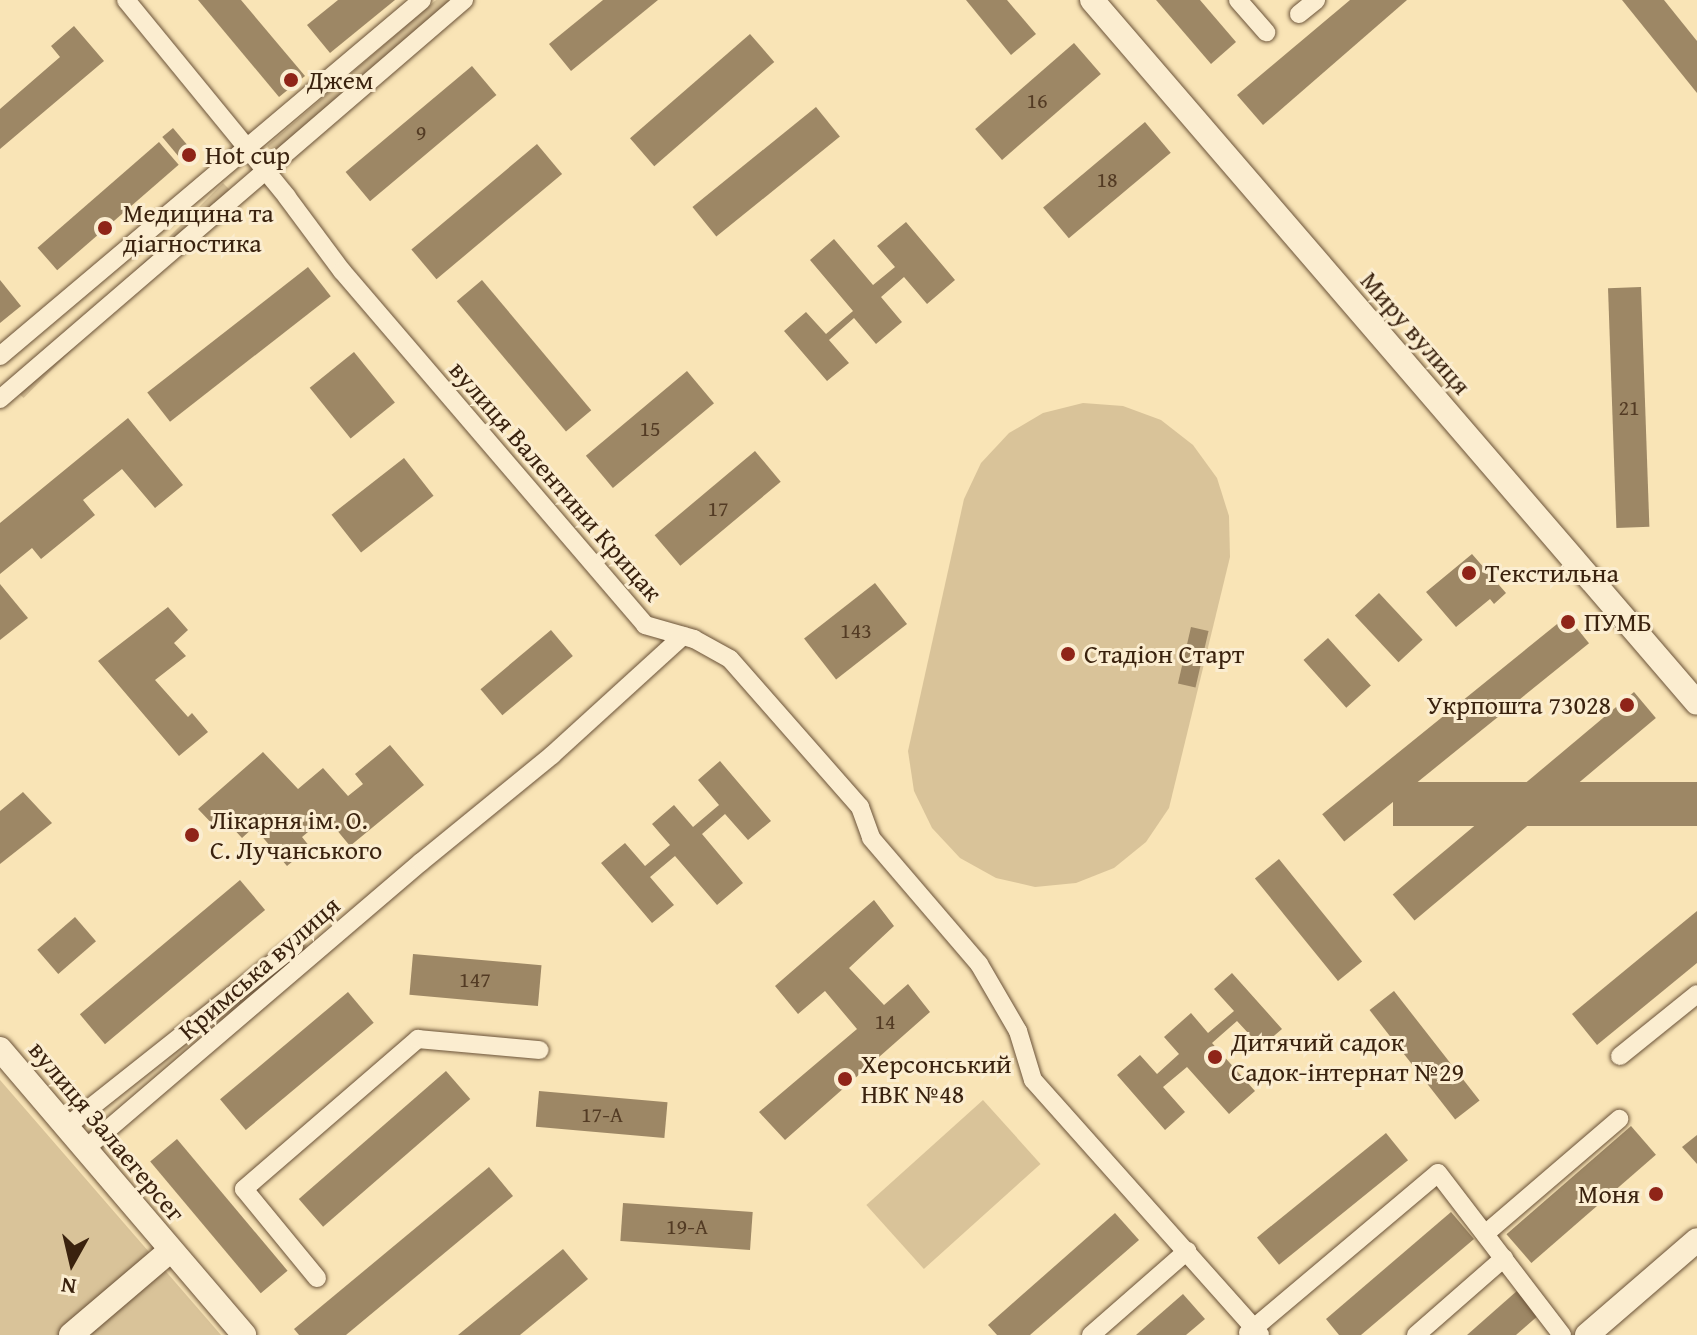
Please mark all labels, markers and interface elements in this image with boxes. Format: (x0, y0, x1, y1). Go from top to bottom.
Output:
place label: Джем (307, 64, 373, 96)
marker: Джем (282, 71, 300, 89)
house number: 16 (1026, 88, 1048, 114)
house number: 9 (416, 120, 426, 146)
place label: Hot cup (205, 139, 290, 171)
marker: Hot cup (180, 146, 198, 164)
house number: 18 (1096, 167, 1118, 193)
place label: Медицина та діагностика (123, 197, 274, 258)
marker: Медицина та діагностика (94, 217, 116, 239)
street label: Миру вулиця (1354, 265, 1478, 401)
street label: вулиця Валентини Крицак (443, 354, 669, 608)
house number: 21 (1618, 395, 1640, 421)
house number: 15 (639, 416, 661, 442)
house number: 17 (707, 496, 729, 522)
place label: Текстильна (1485, 557, 1619, 589)
marker: Текстильна (1460, 564, 1478, 582)
place label: ПУМБ (1584, 606, 1652, 638)
marker: ПУМБ (1559, 613, 1577, 631)
house number: 143 (840, 618, 872, 644)
place label: Стадіон Старт (1084, 638, 1244, 670)
marker: Стадіон Старт (1059, 645, 1077, 663)
place label: Укрпошта 73028 (1427, 689, 1611, 721)
marker: Укрпошта 73028 (1618, 696, 1636, 714)
place label: Лікарня ім. О. С. Лучанського (210, 804, 382, 866)
marker: Лікарня ім. О. С. Лучанського (181, 824, 203, 846)
street label: Кримська вулиця (172, 890, 346, 1046)
house number: 147 (459, 967, 491, 993)
house number: 14 (874, 1009, 896, 1035)
place label: Дитячий садок Садок-інтернат №29 (1231, 1026, 1464, 1088)
street label: вулиця Залаегерсег (22, 1034, 192, 1228)
place label: Херсонський НВК №48 (861, 1048, 1012, 1110)
marker: Дитячий садок Садок-інтернат №29 (1206, 1048, 1224, 1066)
marker: Херсонський НВК №48 (836, 1070, 854, 1088)
house number: 17-А (581, 1102, 623, 1128)
place label: Моня (1578, 1178, 1640, 1210)
marker: Моня (1647, 1185, 1665, 1203)
house number: 19-А (666, 1214, 708, 1240)
north arrow (32, 1223, 112, 1303)
text: N (59, 1270, 78, 1304)

